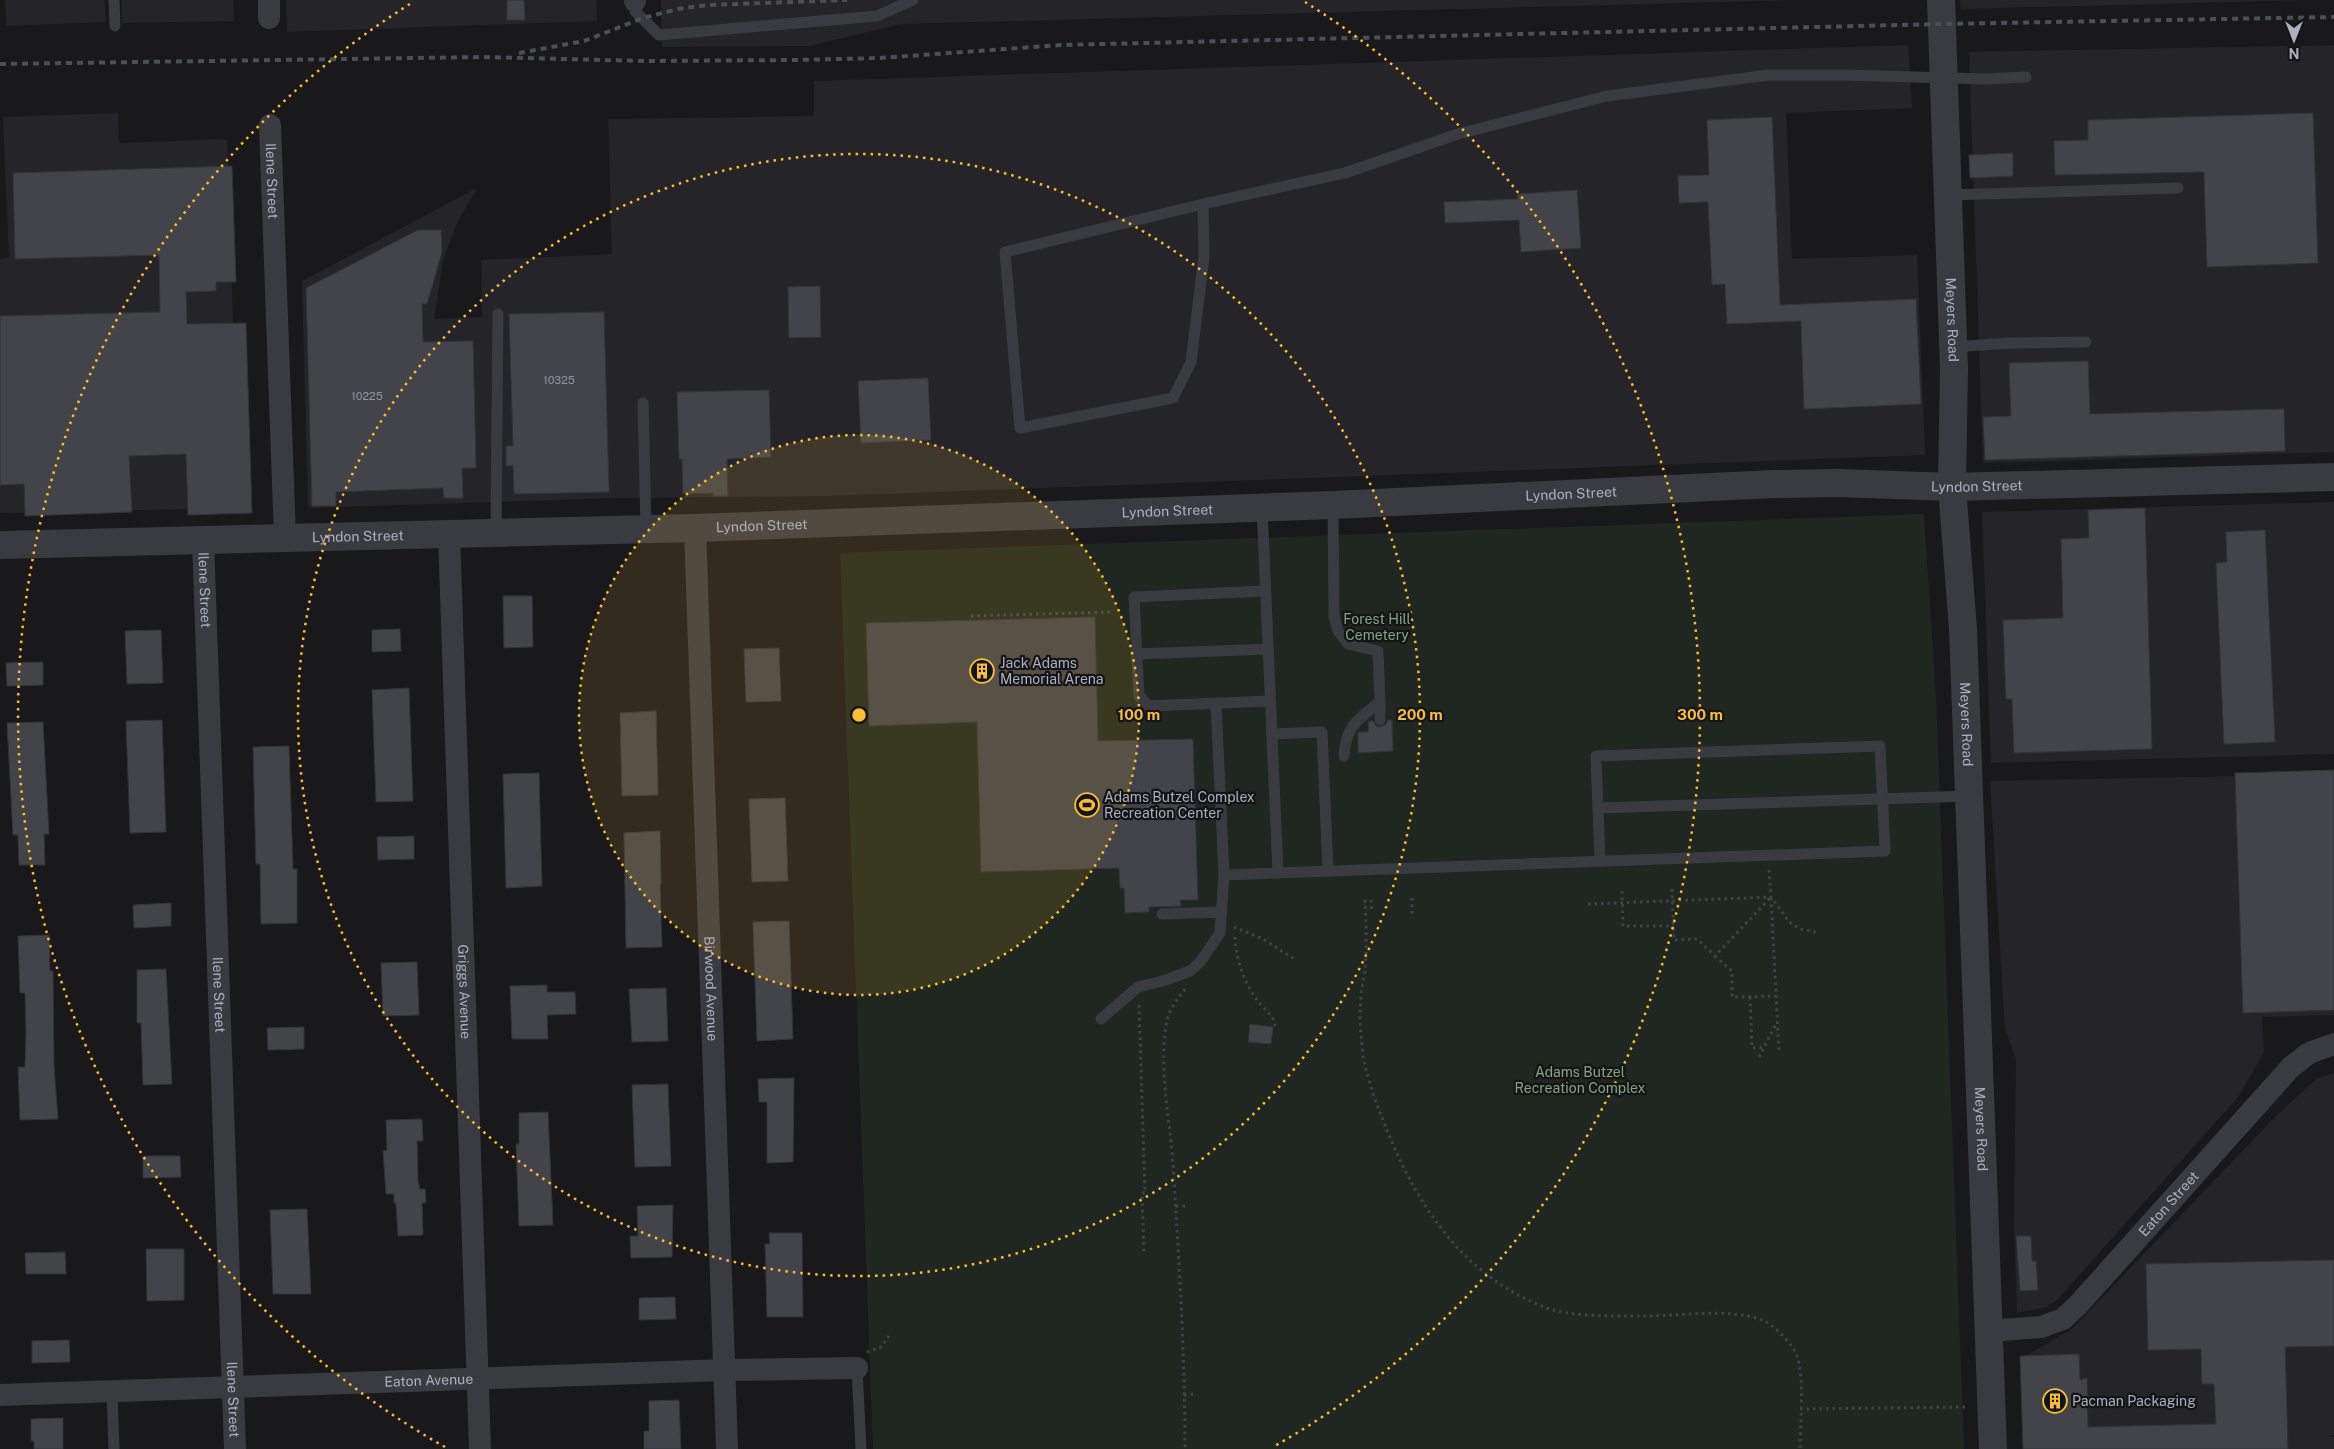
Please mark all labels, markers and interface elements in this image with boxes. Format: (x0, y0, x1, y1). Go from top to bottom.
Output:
north arrow (2269, 15, 2319, 65)
text: N (2289, 45, 2299, 61)
street label: Ilene Street (263, 143, 281, 219)
street label: Meyers Road (1943, 277, 1962, 362)
house number: 10325 (543, 374, 575, 386)
house number: 10225 (351, 390, 383, 402)
street label: Lyndon Street (1931, 477, 2023, 495)
street label: Lyndon Street (1525, 483, 1617, 504)
street label: Lyndon Street (1121, 501, 1214, 521)
street label: Lyndon Street (716, 516, 808, 535)
street label: Lyndon Street (312, 527, 404, 545)
street label: Ilene Street (195, 552, 214, 628)
park label: Forest Hill Cemetery (1343, 611, 1411, 643)
place label: Jack Adams Memorial Arena (1000, 655, 1104, 687)
building icon: Jack Adams Memorial Arena (969, 658, 995, 684)
street label: Meyers Road (1957, 682, 1976, 767)
centre of rings (850, 706, 868, 724)
text: 100 m (1118, 706, 1160, 723)
text: 200 m (1397, 706, 1443, 723)
text: 300 m (1677, 706, 1723, 723)
place label: Adams Butzel Complex Recreation Center (1104, 789, 1255, 821)
sports icon: Adams Butzel Complex Recreation Center (1074, 792, 1100, 818)
street label: Birwood Avenue (701, 936, 721, 1042)
street label: Griggs Avenue (455, 944, 474, 1039)
street label: Ilene Street (210, 956, 228, 1033)
park label: Adams Butzel Recreation Complex (1515, 1064, 1646, 1096)
street label: Meyers Road (1972, 1086, 1991, 1172)
street label: Eaton Street (2135, 1168, 2202, 1239)
street label: Ilene Street (224, 1361, 243, 1438)
street label: Eaton Avenue (384, 1371, 473, 1390)
building icon: Pacman Packaging (2042, 1388, 2068, 1414)
place label: Pacman Packaging (2072, 1393, 2196, 1409)

